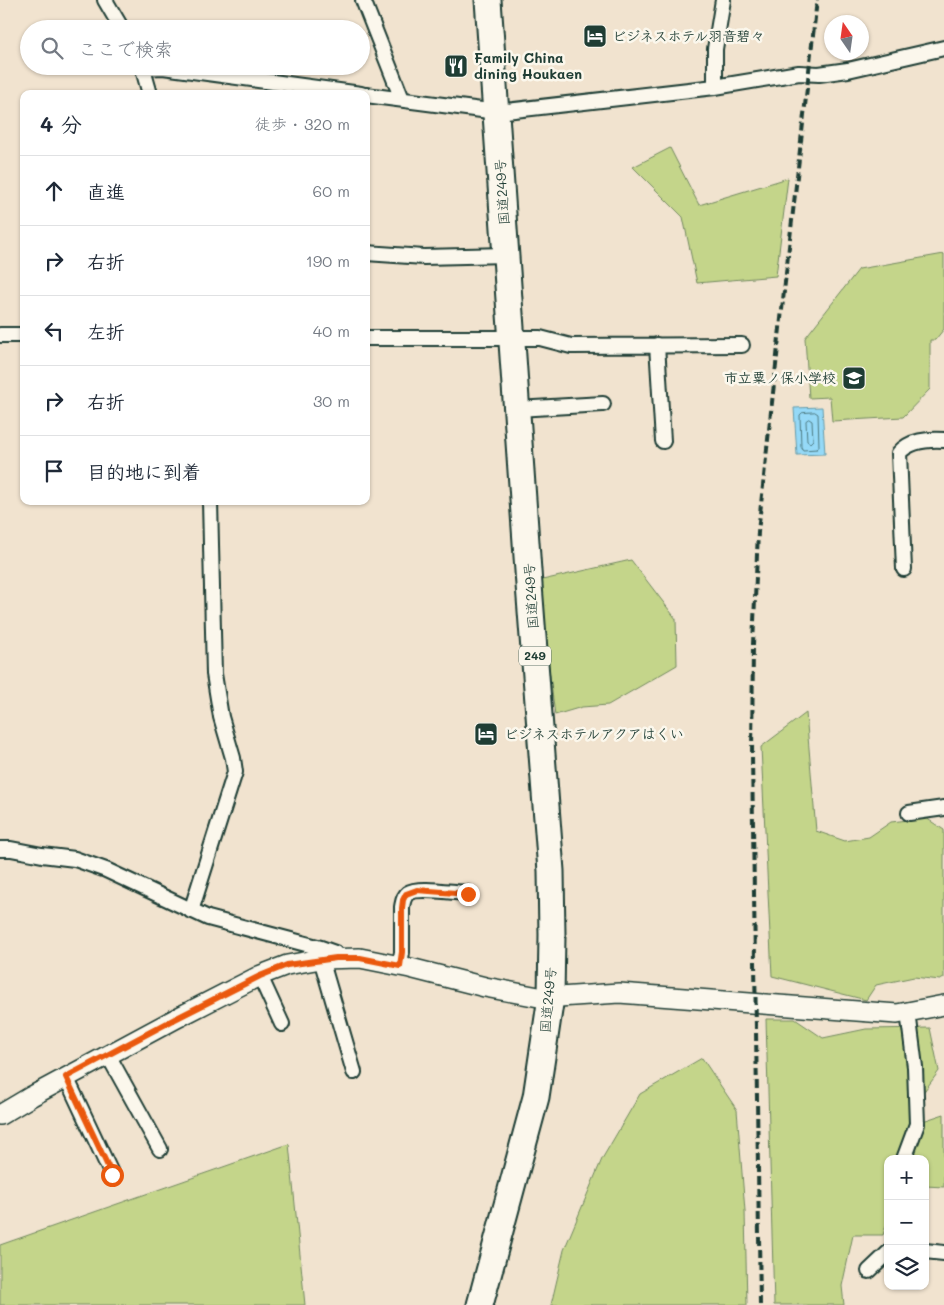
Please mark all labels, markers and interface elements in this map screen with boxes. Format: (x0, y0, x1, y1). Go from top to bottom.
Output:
north arrow (824, 15, 869, 60)
search box (20, 20, 370, 75)
hotel icon: ビジネスホテル羽音碧々 (582, 23, 608, 49)
place label: ビジネスホテル羽音碧々 (612, 26, 765, 45)
icon: search (38, 34, 66, 62)
text: ここで検索 (78, 36, 173, 61)
place label: Family China dining Houkaen (474, 48, 582, 83)
restaurant icon: Family China dining Houkaen (443, 53, 469, 79)
text: 4 分 (40, 110, 82, 137)
text: 徒歩 · 320 m (255, 113, 350, 134)
street label: 国道249号 (490, 158, 513, 226)
icon: ahead (40, 177, 68, 205)
text: 直進 (87, 179, 125, 204)
text: 60 m (313, 180, 350, 201)
icon: right (40, 247, 68, 275)
text: 右折 (87, 249, 125, 274)
text: 190 m (306, 250, 350, 271)
icon: left (40, 317, 68, 345)
text: 左折 (87, 319, 125, 344)
text: 40 m (313, 320, 350, 341)
school or university icon: 市立粟ノ保小学校 (841, 365, 867, 391)
place label: 市立粟ノ保小学校 (724, 368, 836, 387)
icon: right (40, 387, 68, 415)
text: 右折 (87, 389, 125, 414)
text: 30 m (313, 390, 350, 411)
icon: arrive (40, 457, 68, 485)
text: 目的地に到着 (87, 459, 201, 484)
street label: 国道249号 (519, 562, 542, 630)
road number: 249 (519, 646, 551, 666)
hotel icon: ビジネスホテルアクアはくい (473, 721, 499, 747)
place label: ビジネスホテルアクアはくい (504, 724, 684, 743)
route end (457, 883, 480, 906)
street label: 国道249号 (535, 966, 560, 1034)
map controls (884, 1155, 929, 1290)
button: + (884, 1155, 929, 1200)
route start (101, 1164, 124, 1187)
button: − (884, 1200, 929, 1245)
button: layers (884, 1245, 929, 1290)

